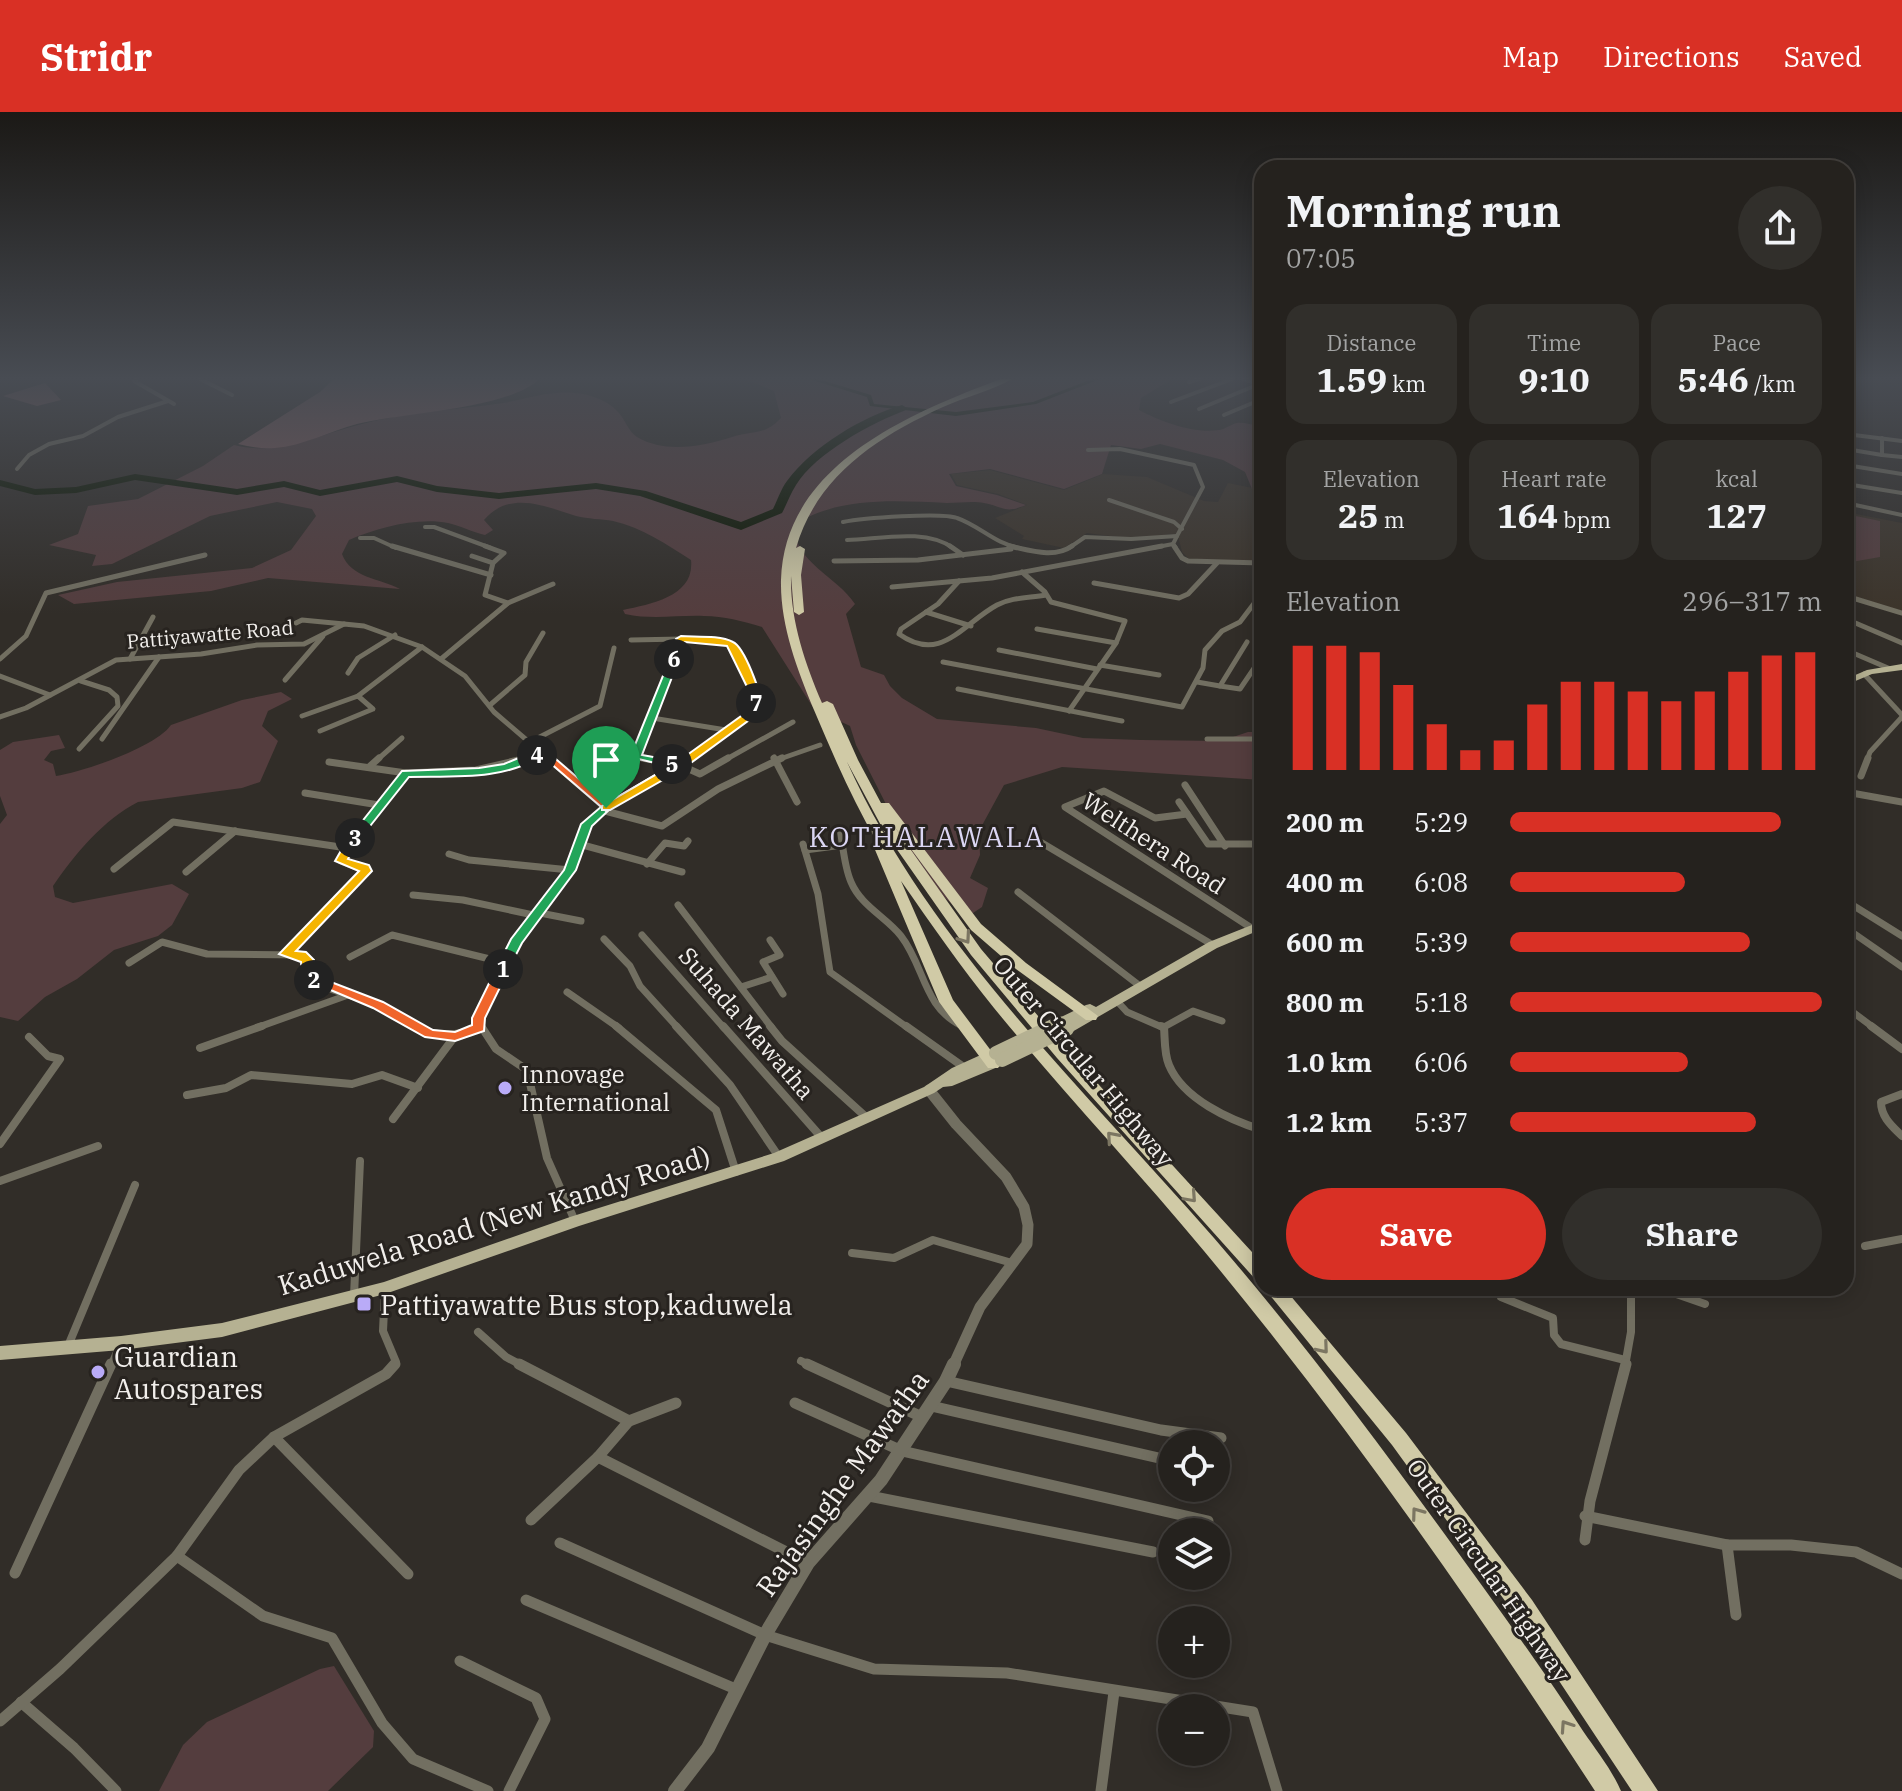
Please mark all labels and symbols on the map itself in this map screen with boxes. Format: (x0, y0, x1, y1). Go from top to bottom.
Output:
street label: Pattiyawatte Road (125, 613, 295, 655)
pin: 6 (654, 639, 694, 679)
pin: 7 (736, 683, 776, 723)
pin (572, 726, 640, 808)
pin: 4 (517, 735, 557, 775)
pin: 5 (652, 744, 692, 784)
street label: Welthera Road (1076, 785, 1232, 901)
pin: 3 (335, 818, 375, 858)
district label: KOTHALAWALA (808, 818, 1046, 855)
one-way arrow (955, 929, 970, 943)
street label: Suhada Mawatha (672, 940, 822, 1106)
pin: 1 (483, 949, 523, 989)
street label: Outer Circular Highway (986, 949, 1182, 1173)
pin: 2 (294, 960, 334, 1000)
place label: Innovage International (521, 1058, 670, 1118)
marker: Innovage International (496, 1079, 514, 1097)
one-way arrow (1107, 1131, 1122, 1146)
street label: Kaduwela Road (New Kandy Road) (273, 1136, 715, 1304)
one-way arrow (1182, 1187, 1196, 1202)
place label: Pattiyawatte Bus stop,kaduwela (380, 1286, 793, 1323)
marker: Pattiyawatte Bus stop,kaduwela (355, 1295, 373, 1313)
place label: Guardian Autospares (114, 1338, 263, 1407)
one-way arrow (1313, 1339, 1328, 1353)
street label: Rajasinghe Mawatha (747, 1362, 937, 1604)
marker: Guardian Autospares (89, 1363, 107, 1381)
street label: Outer Circular Highway (1400, 1452, 1578, 1688)
one-way arrow (1413, 1507, 1427, 1521)
one-way arrow (1561, 1720, 1576, 1735)

